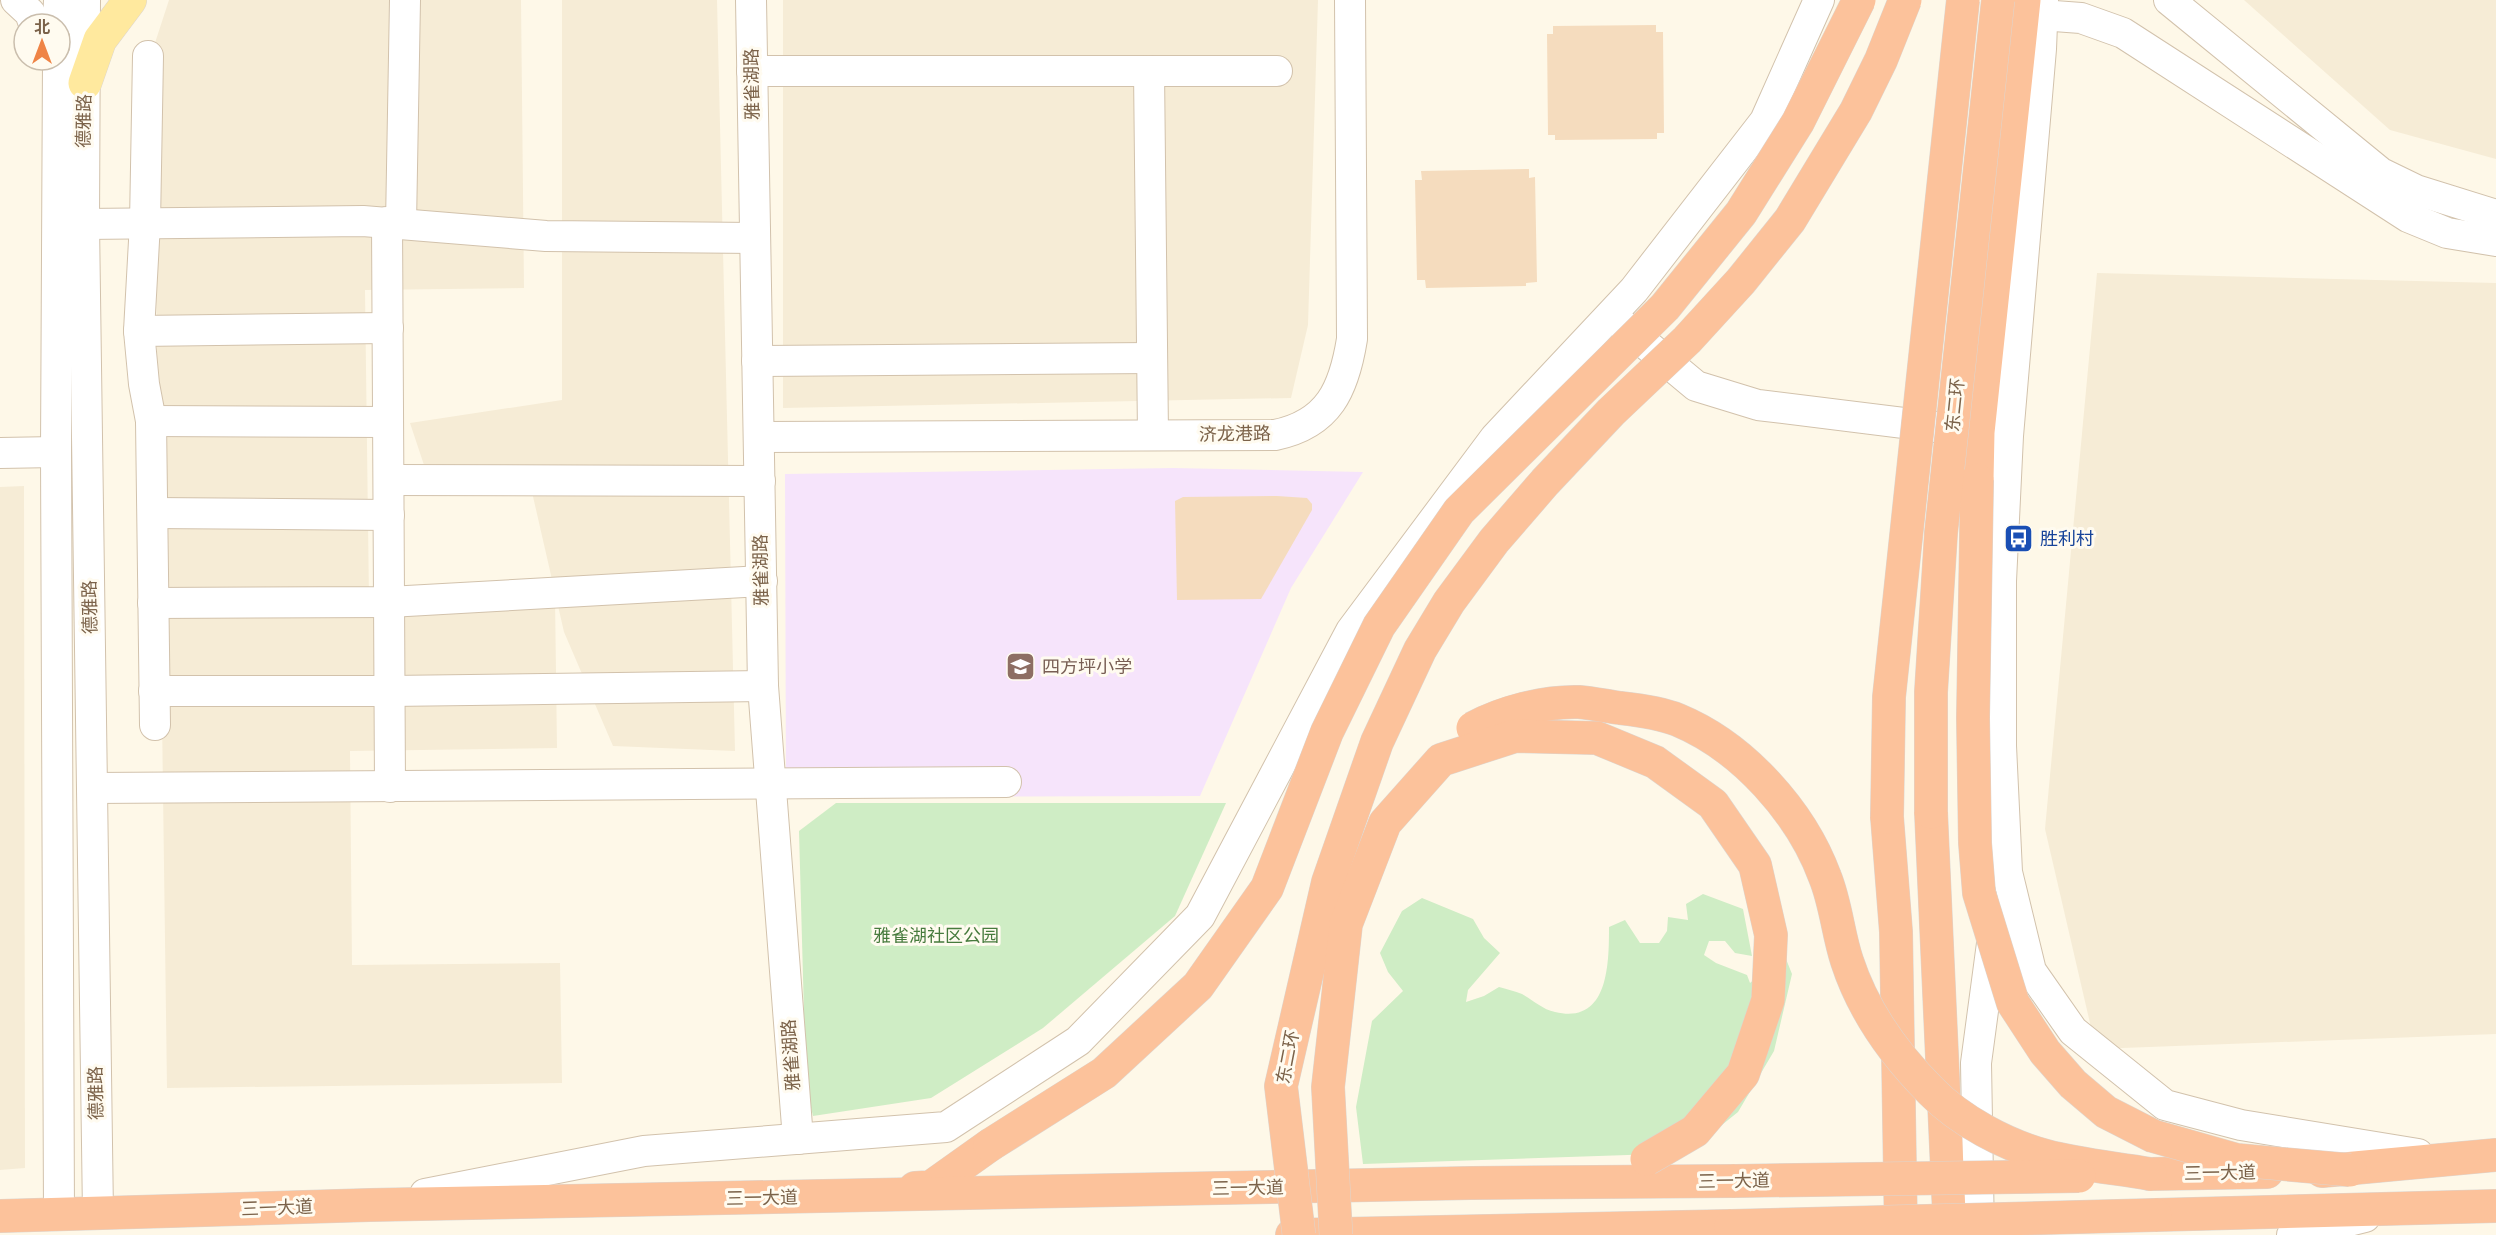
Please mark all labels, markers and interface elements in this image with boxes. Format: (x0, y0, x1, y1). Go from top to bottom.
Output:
north arrow (12, 12, 72, 72)
text: 北 (34, 18, 50, 37)
street label: 雅雀湖路 (740, 48, 763, 120)
street label: 德雅路 (73, 94, 94, 148)
street label: 东二环 (1941, 377, 1968, 433)
street label: 济龙港路 (1199, 422, 1271, 445)
bus stop icon: 胜利村 (2003, 523, 2035, 555)
place label: 胜利村 (2040, 528, 2094, 549)
street label: 雅雀湖路 (749, 534, 772, 606)
street label: 德雅路 (79, 580, 100, 634)
school or university icon: 四方坪小学 (1005, 651, 1037, 683)
place label: 四方坪小学 (1042, 656, 1132, 677)
park label: 雅雀湖社区公园 (873, 925, 999, 946)
street label: 雅雀湖路 (778, 1018, 803, 1092)
street label: 东二环 (1272, 1028, 1303, 1085)
street label: 德雅路 (85, 1066, 106, 1120)
street label: 三一大道 (2184, 1161, 2256, 1184)
street label: 三一大道 (1698, 1169, 1770, 1192)
street label: 三一大道 (1212, 1176, 1284, 1199)
street label: 三一大道 (726, 1186, 798, 1209)
street label: 三一大道 (241, 1196, 313, 1219)

